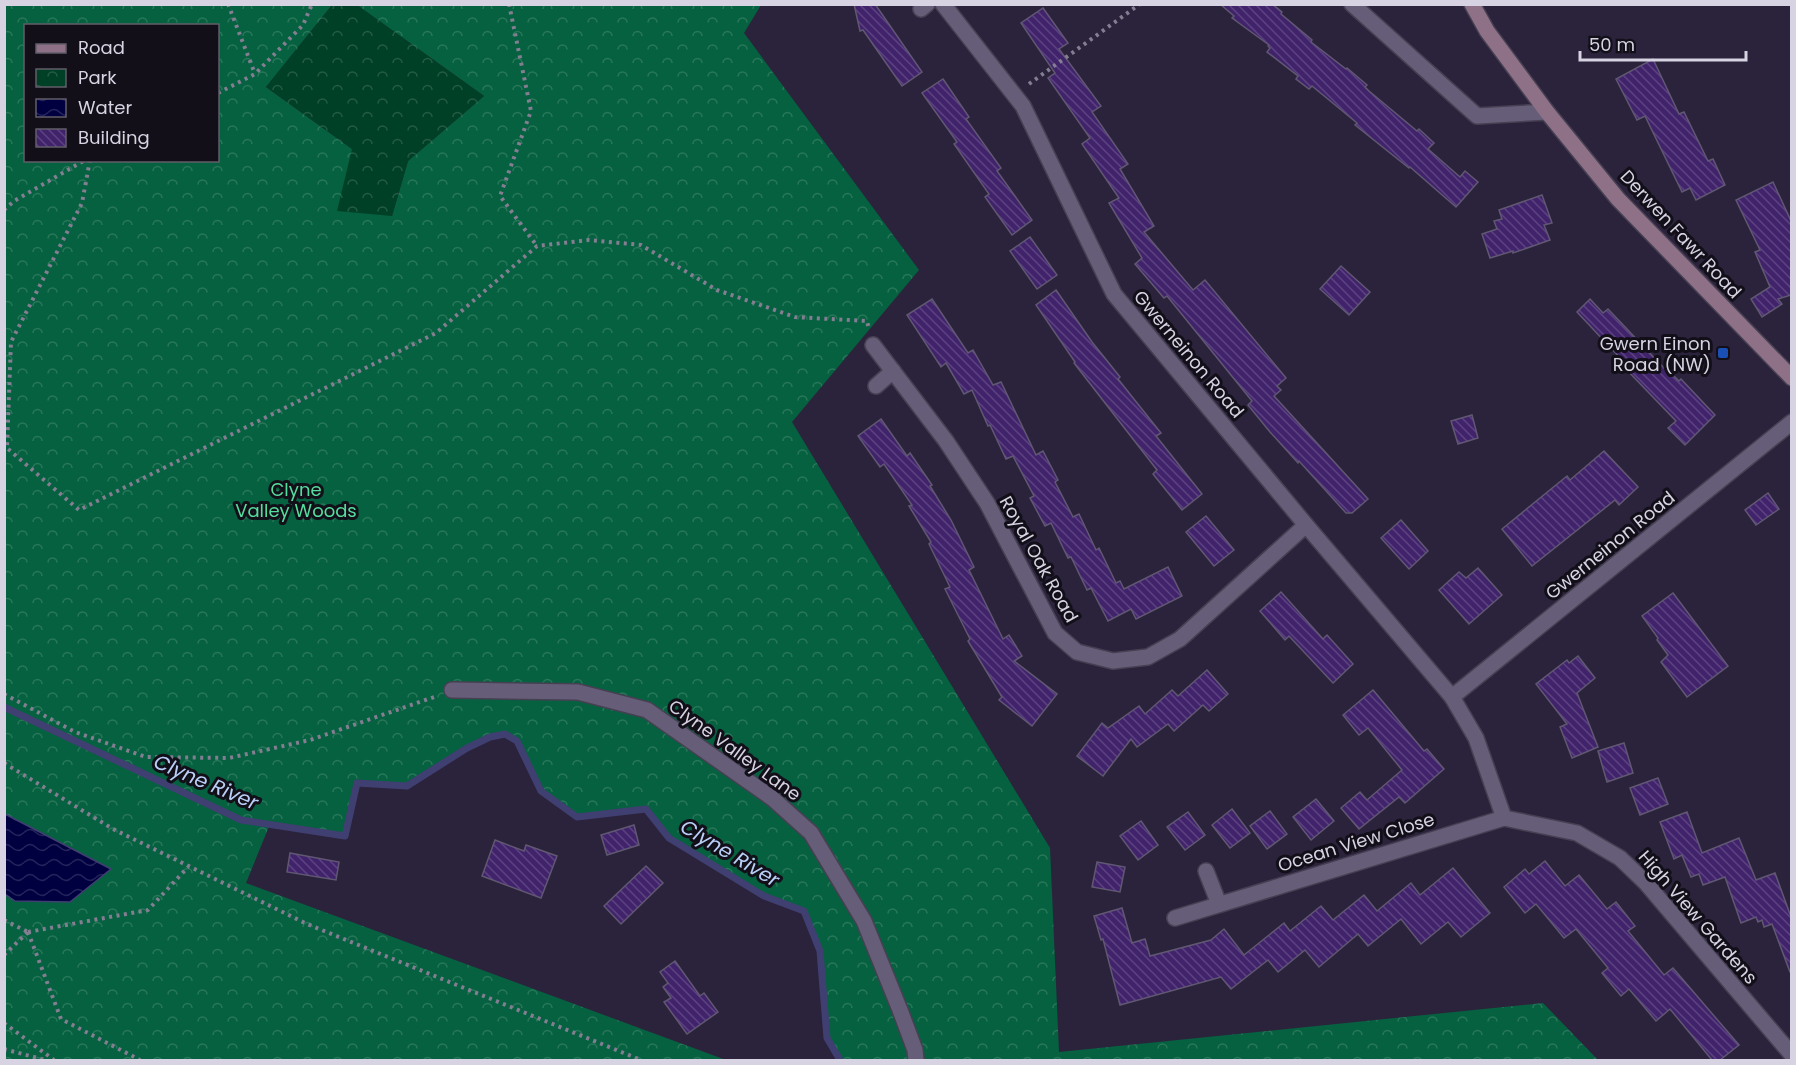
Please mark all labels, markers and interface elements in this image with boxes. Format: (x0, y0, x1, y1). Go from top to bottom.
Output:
legend (24, 24, 219, 162)
scale bar (1580, 24, 1746, 62)
text: 50 m (1589, 32, 1635, 57)
text: Road (78, 35, 125, 60)
text: Park (78, 65, 117, 90)
text: Water (78, 95, 132, 120)
text: Building (78, 125, 150, 150)
street label: Derwen Fawr Road (1615, 164, 1747, 304)
street label: Gwerneinon Road (1128, 285, 1250, 423)
place label: Gwern Einon Road (NW) (1600, 331, 1711, 377)
marker: Gwern Einon Road (NW) (1716, 346, 1730, 360)
park label: Clyne Valley Woods (235, 477, 357, 523)
street label: Gwerneinon Road (1540, 485, 1680, 605)
street label: Royal Oak Road (994, 491, 1084, 627)
street label: Clyne Valley Lane (664, 693, 806, 807)
water label: Clyne River (149, 747, 263, 817)
street label: Ocean View Close (1275, 806, 1437, 878)
water label: Clyne River (675, 812, 785, 894)
street label: High View Gardens (1633, 845, 1763, 989)

